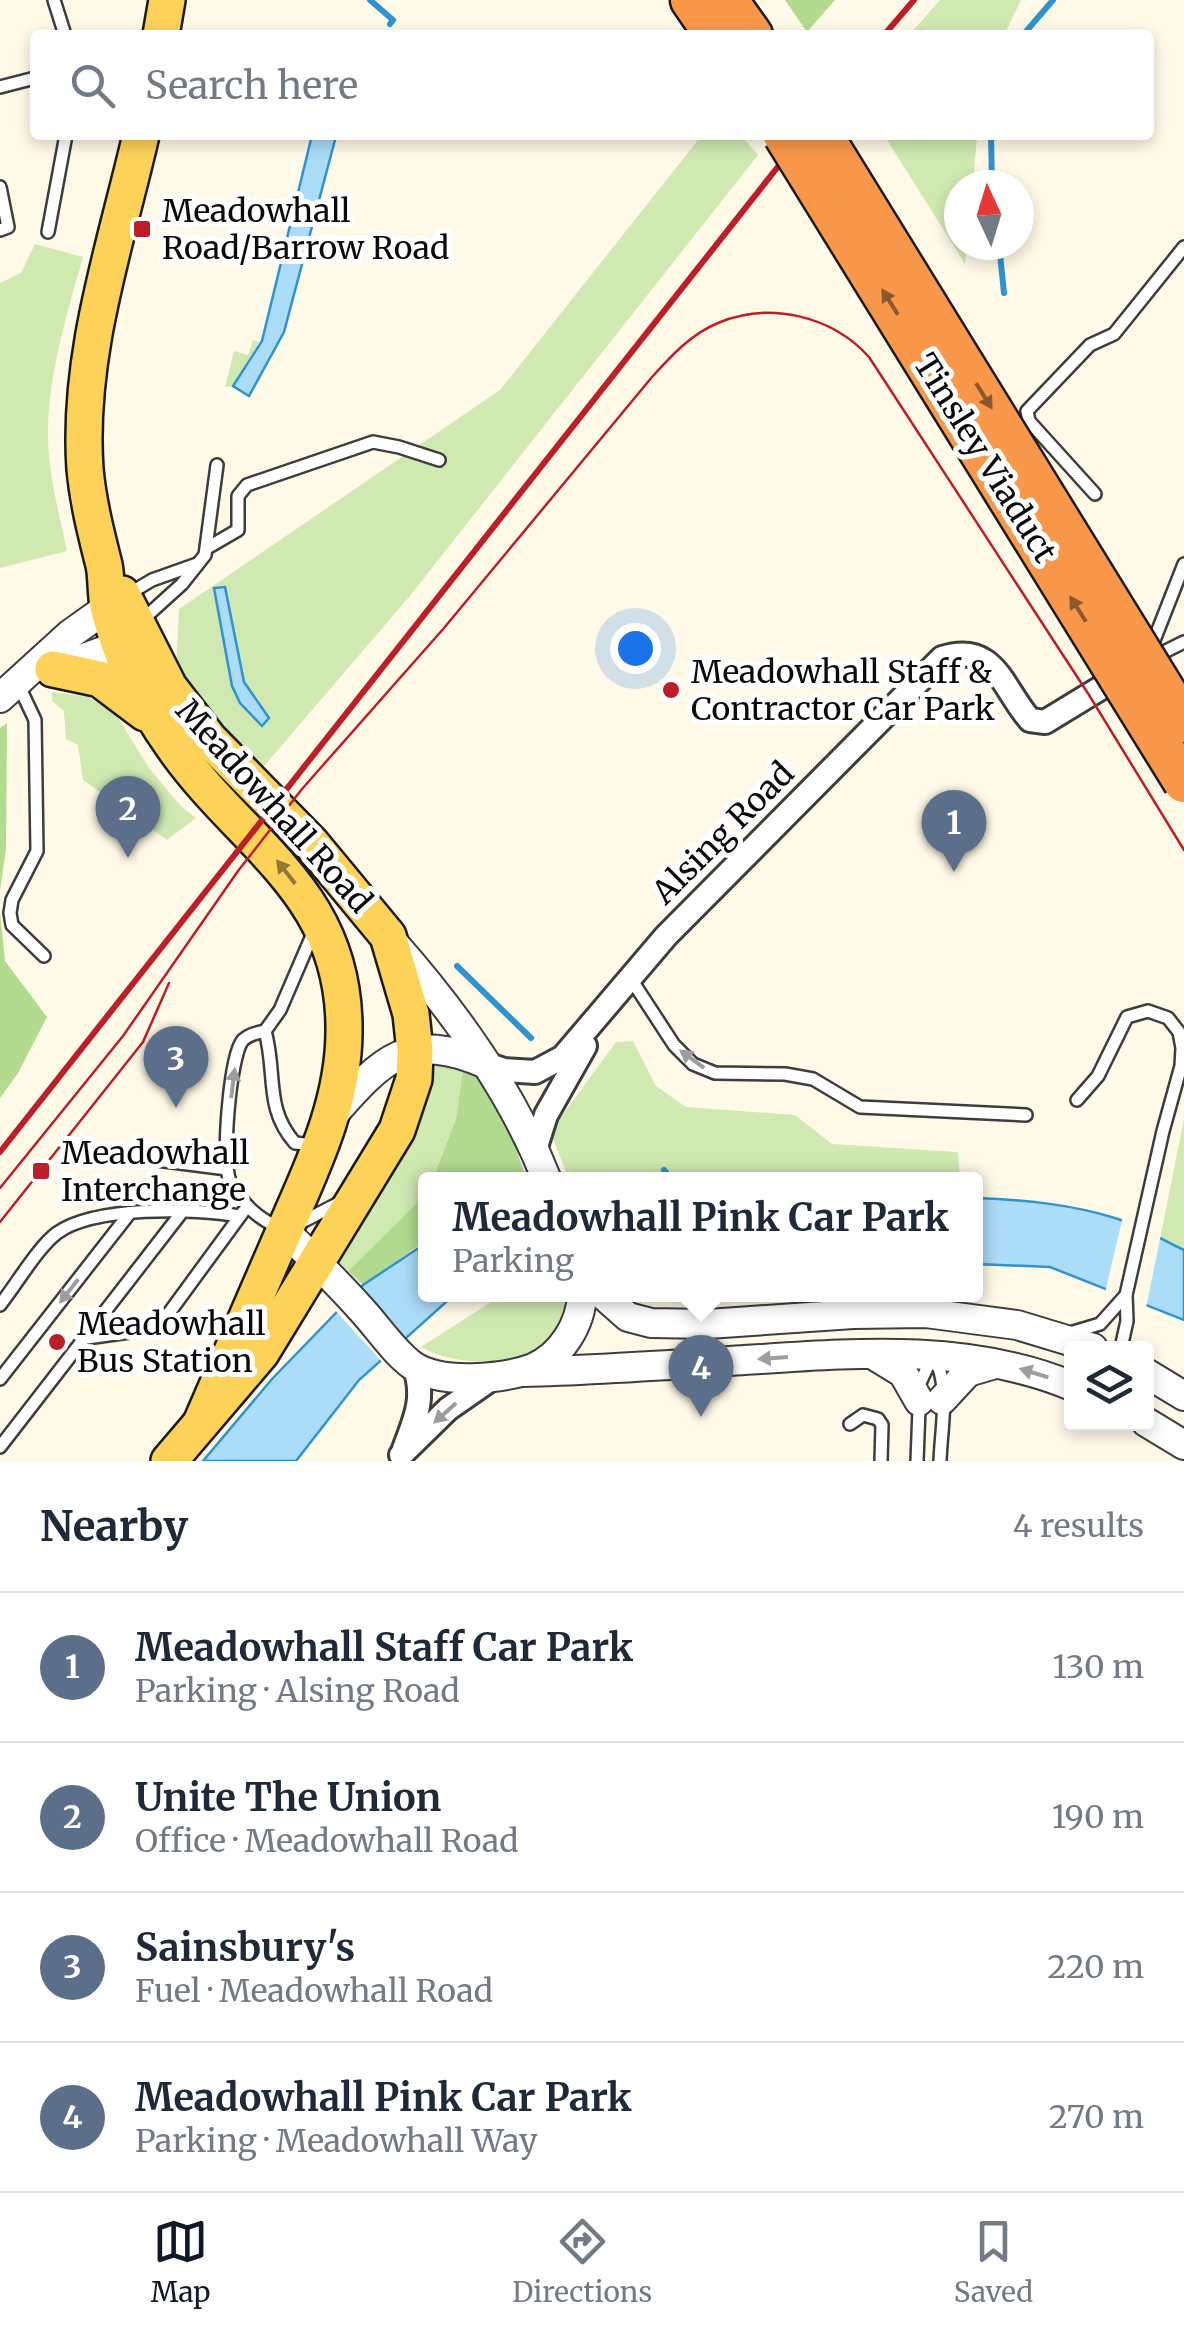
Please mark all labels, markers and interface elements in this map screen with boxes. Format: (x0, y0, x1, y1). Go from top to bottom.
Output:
search box (30, 30, 1154, 140)
icon: search (65, 58, 120, 113)
text: Search here (145, 62, 358, 109)
north arrow (944, 170, 1034, 260)
place label: Meadowhall Road/Barrow Road (162, 191, 449, 268)
marker: Meadowhall Road/Barrow Road (131, 218, 153, 240)
one-way arrow (881, 289, 900, 316)
street label: Tinsley Viaduct (905, 346, 1065, 570)
one-way arrow (975, 382, 992, 410)
one-way arrow (1070, 595, 1087, 623)
your location (610, 623, 661, 674)
place label: Meadowhall Staff & Contractor Car Park (691, 652, 995, 729)
marker: Meadowhall Staff & Contractor Car Park (660, 679, 682, 701)
street label: Meadowhall Road (168, 691, 380, 921)
street label: Alsing Road (643, 754, 802, 913)
pin: 2 (96, 776, 160, 858)
pin: 1 (922, 790, 986, 872)
one-way arrow (276, 859, 297, 885)
pin: 3 (144, 1026, 208, 1108)
one-way arrow (679, 1050, 705, 1069)
one-way arrow (225, 1066, 241, 1098)
place label: Meadowhall Interchange (61, 1133, 250, 1210)
marker: Meadowhall Interchange (30, 1160, 52, 1182)
popup (418, 1172, 983, 1302)
text: Meadowhall Pink Car Park (452, 1194, 949, 1241)
text: Parking (452, 1241, 574, 1281)
one-way arrow (59, 1278, 80, 1303)
place label: Meadowhall Bus Station (77, 1304, 266, 1381)
marker: Meadowhall Bus Station (46, 1331, 68, 1353)
pin: 4 (668, 1334, 734, 1417)
map controls (1064, 1341, 1154, 1431)
button: layers (1064, 1341, 1154, 1431)
one-way arrow (757, 1350, 789, 1366)
one-way arrow (1019, 1365, 1049, 1380)
one-way arrow (433, 1402, 458, 1424)
text: Nearby (40, 1500, 188, 1552)
text: 4 results (1013, 1506, 1144, 1546)
text: Meadowhall Staff Car Park (135, 1624, 633, 1671)
text: 1 (65, 1647, 80, 1687)
text: 130 m (1052, 1647, 1144, 1687)
text: Parking · Alsing Road (135, 1671, 460, 1711)
text: Unite The Union (135, 1774, 441, 1821)
text: 2 (63, 1797, 82, 1837)
text: 190 m (1052, 1797, 1144, 1837)
text: Office · Meadowhall Road (135, 1821, 519, 1861)
text: Sainsbury's (135, 1924, 355, 1971)
text: 3 (63, 1947, 82, 1987)
text: 220 m (1047, 1947, 1144, 1987)
text: Fuel · Meadowhall Road (135, 1971, 493, 2011)
text: Meadowhall Pink Car Park (135, 2074, 632, 2121)
text: 4 (62, 2097, 83, 2137)
text: 270 m (1049, 2097, 1144, 2137)
text: Parking · Meadowhall Way (135, 2121, 538, 2161)
tab: Map (151, 2214, 211, 2310)
tab: Directions (512, 2214, 652, 2310)
tab: Saved (954, 2214, 1033, 2310)

